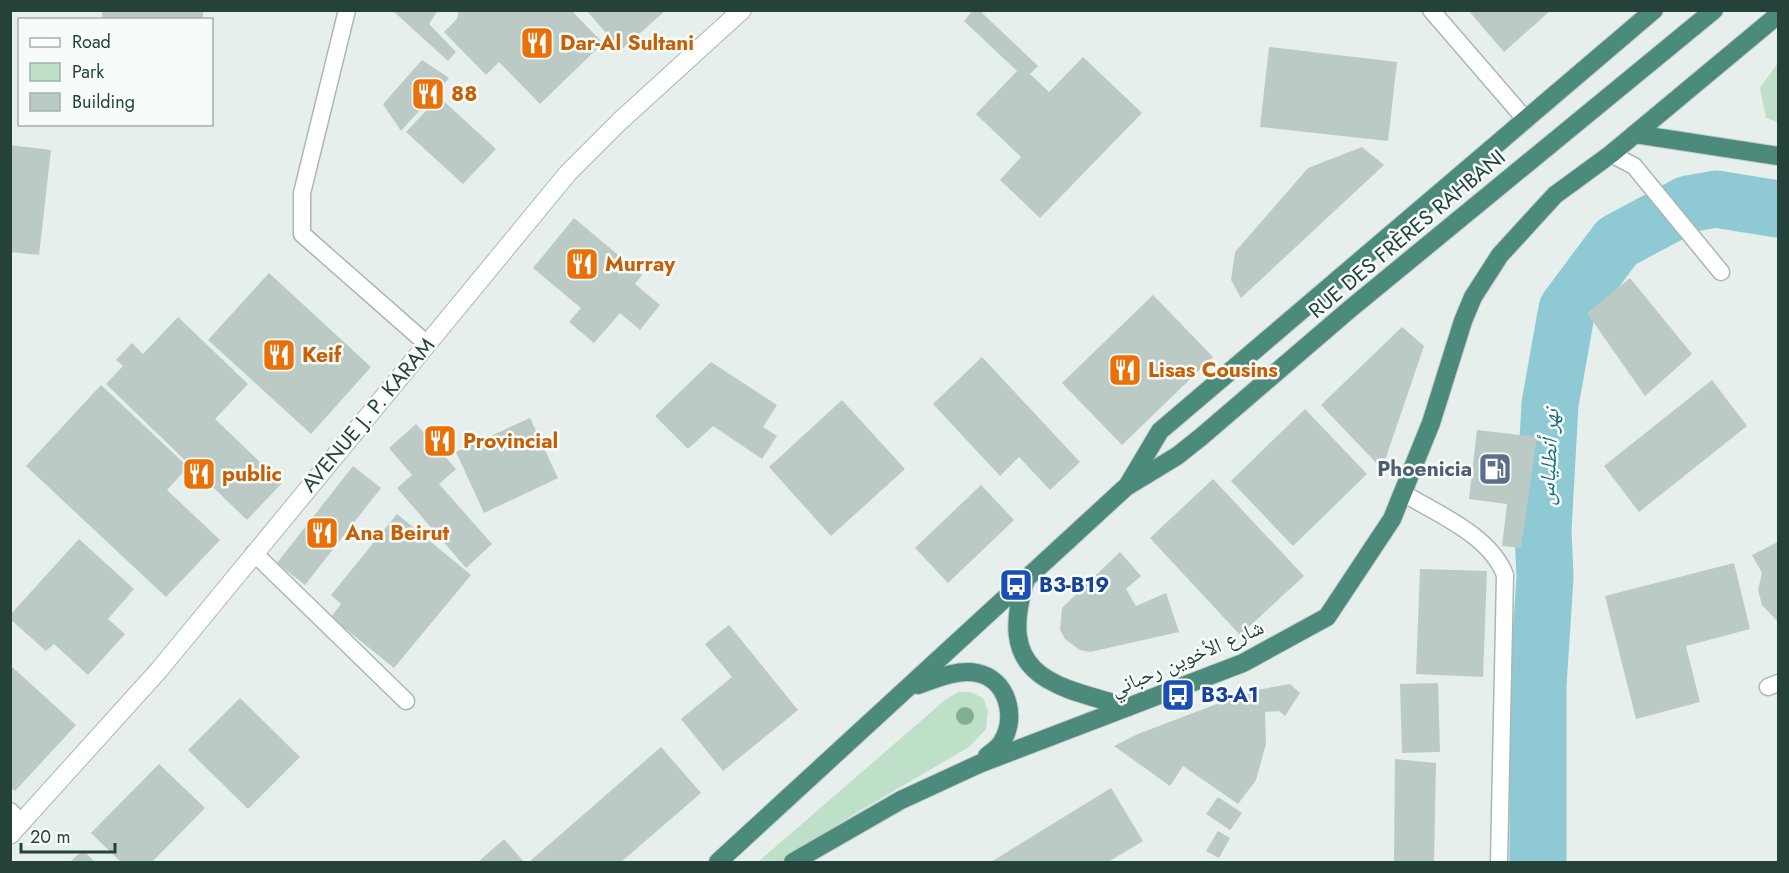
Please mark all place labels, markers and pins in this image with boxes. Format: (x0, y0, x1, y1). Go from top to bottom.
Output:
restaurant icon: Dar-Al Sultani (519, 25, 555, 61)
place label: Dar-Al Sultani (560, 28, 694, 58)
restaurant icon: 88 (410, 76, 446, 112)
place label: 88 (451, 79, 477, 109)
restaurant icon: Murray (564, 246, 600, 282)
place label: Murray (605, 249, 676, 279)
restaurant icon: Keif (261, 337, 297, 373)
place label: Keif (302, 340, 342, 370)
restaurant icon: Lisas Cousins (1107, 352, 1143, 388)
place label: Lisas Cousins (1148, 355, 1278, 385)
restaurant icon: Provincial (422, 423, 458, 459)
place label: Provincial (463, 426, 558, 456)
fuel station icon: Phoenicia (1477, 451, 1513, 487)
place label: Phoenicia (1377, 454, 1472, 484)
restaurant icon: public (181, 456, 217, 492)
place label: public (222, 459, 282, 489)
restaurant icon: Ana Beirut (304, 515, 340, 551)
place label: Ana Beirut (344, 518, 450, 548)
bus stop icon: B3-B19 (998, 567, 1034, 603)
place label: B3-B19 (1039, 570, 1109, 600)
bus stop icon: B3-A1 (1160, 677, 1196, 713)
place label: B3-A1 (1201, 680, 1259, 710)

